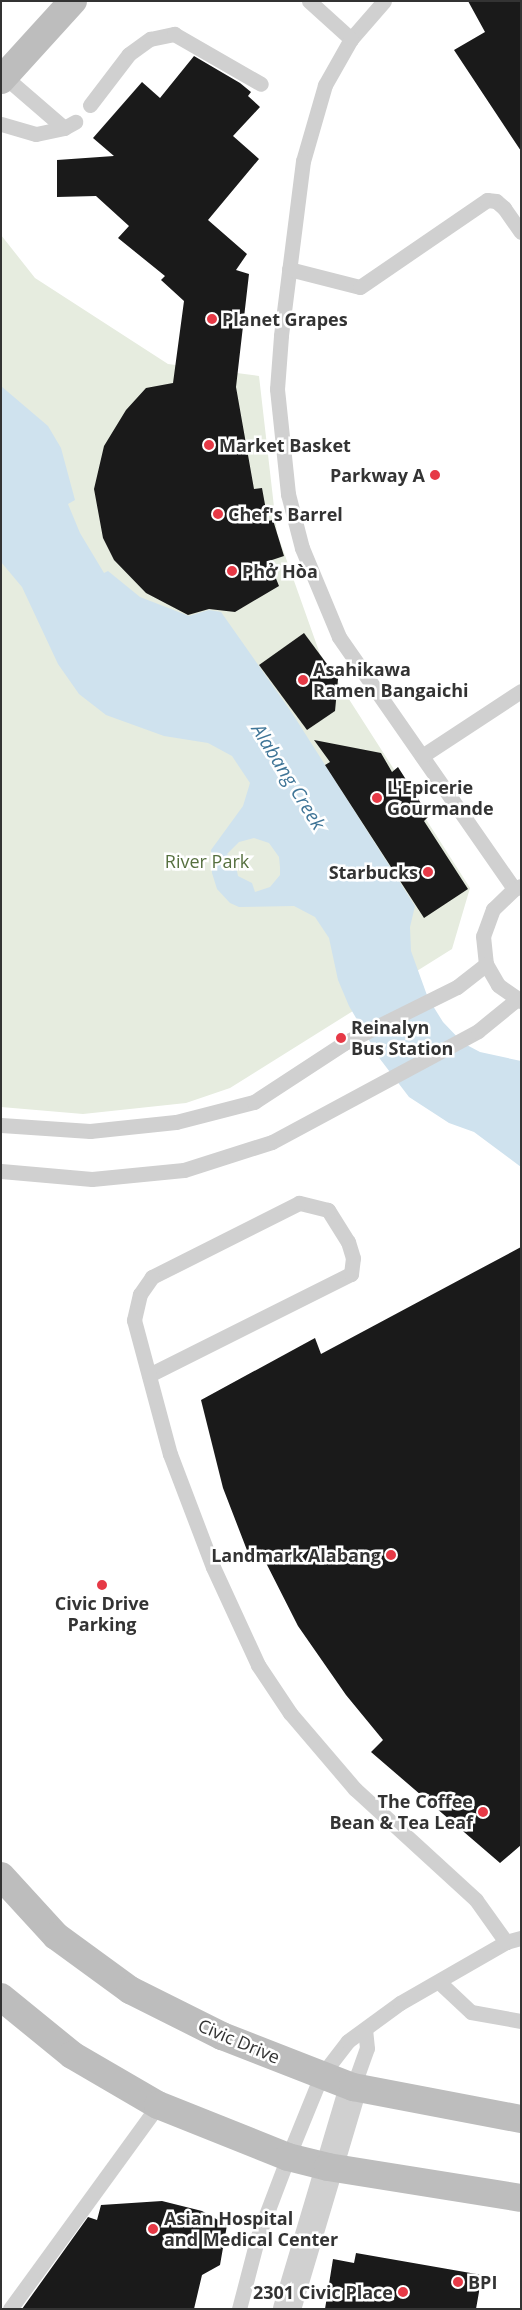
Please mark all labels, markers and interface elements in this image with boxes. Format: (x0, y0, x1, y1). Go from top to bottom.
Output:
place label: Planet Grapes (222, 308, 348, 330)
marker: Planet Grapes (206, 313, 218, 325)
place label: Market Basket (219, 434, 351, 456)
marker: Market Basket (203, 439, 215, 451)
place label: Parkway A (330, 464, 425, 486)
marker: Parkway A (429, 469, 441, 481)
place label: Chef's Barrel (228, 503, 343, 525)
marker: Chef's Barrel (212, 508, 224, 520)
place label: Phở Hòa (242, 560, 318, 582)
marker: Phở Hòa (226, 565, 238, 577)
place label: Asahikawa Ramen Bangaichi (313, 659, 468, 702)
marker: Asahikawa Ramen Bangaichi (297, 674, 309, 686)
water label: Alabang Creek (246, 720, 330, 834)
place label: L'Epicerie Gourmande (387, 777, 494, 820)
marker: L'Epicerie Gourmande (371, 792, 383, 804)
park label: River Park (165, 850, 249, 872)
place label: Starbucks (329, 861, 418, 883)
marker: Starbucks (422, 866, 434, 878)
place label: Reinalyn Bus Station (351, 1017, 453, 1060)
marker: Reinalyn Bus Station (335, 1032, 347, 1044)
place label: Landmark Alabang (211, 1544, 381, 1566)
marker: Landmark Alabang (385, 1549, 397, 1561)
marker: Civic Drive Parking (96, 1579, 108, 1591)
place label: Civic Drive Parking (55, 1593, 149, 1636)
place label: The Coffee Bean & Tea Leaf (329, 1791, 473, 1834)
marker: The Coffee Bean & Tea Leaf (477, 1806, 489, 1818)
street label: Civic Drive (195, 2014, 283, 2068)
place label: Asian Hospital and Medical Center (164, 2208, 338, 2250)
marker: Asian Hospital and Medical Center (146, 2222, 160, 2236)
place label: BPI (468, 2271, 497, 2293)
marker: BPI (452, 2276, 464, 2288)
place label: 2301 Civic Place (253, 2281, 393, 2303)
marker: 2301 Civic Place (397, 2286, 409, 2298)

